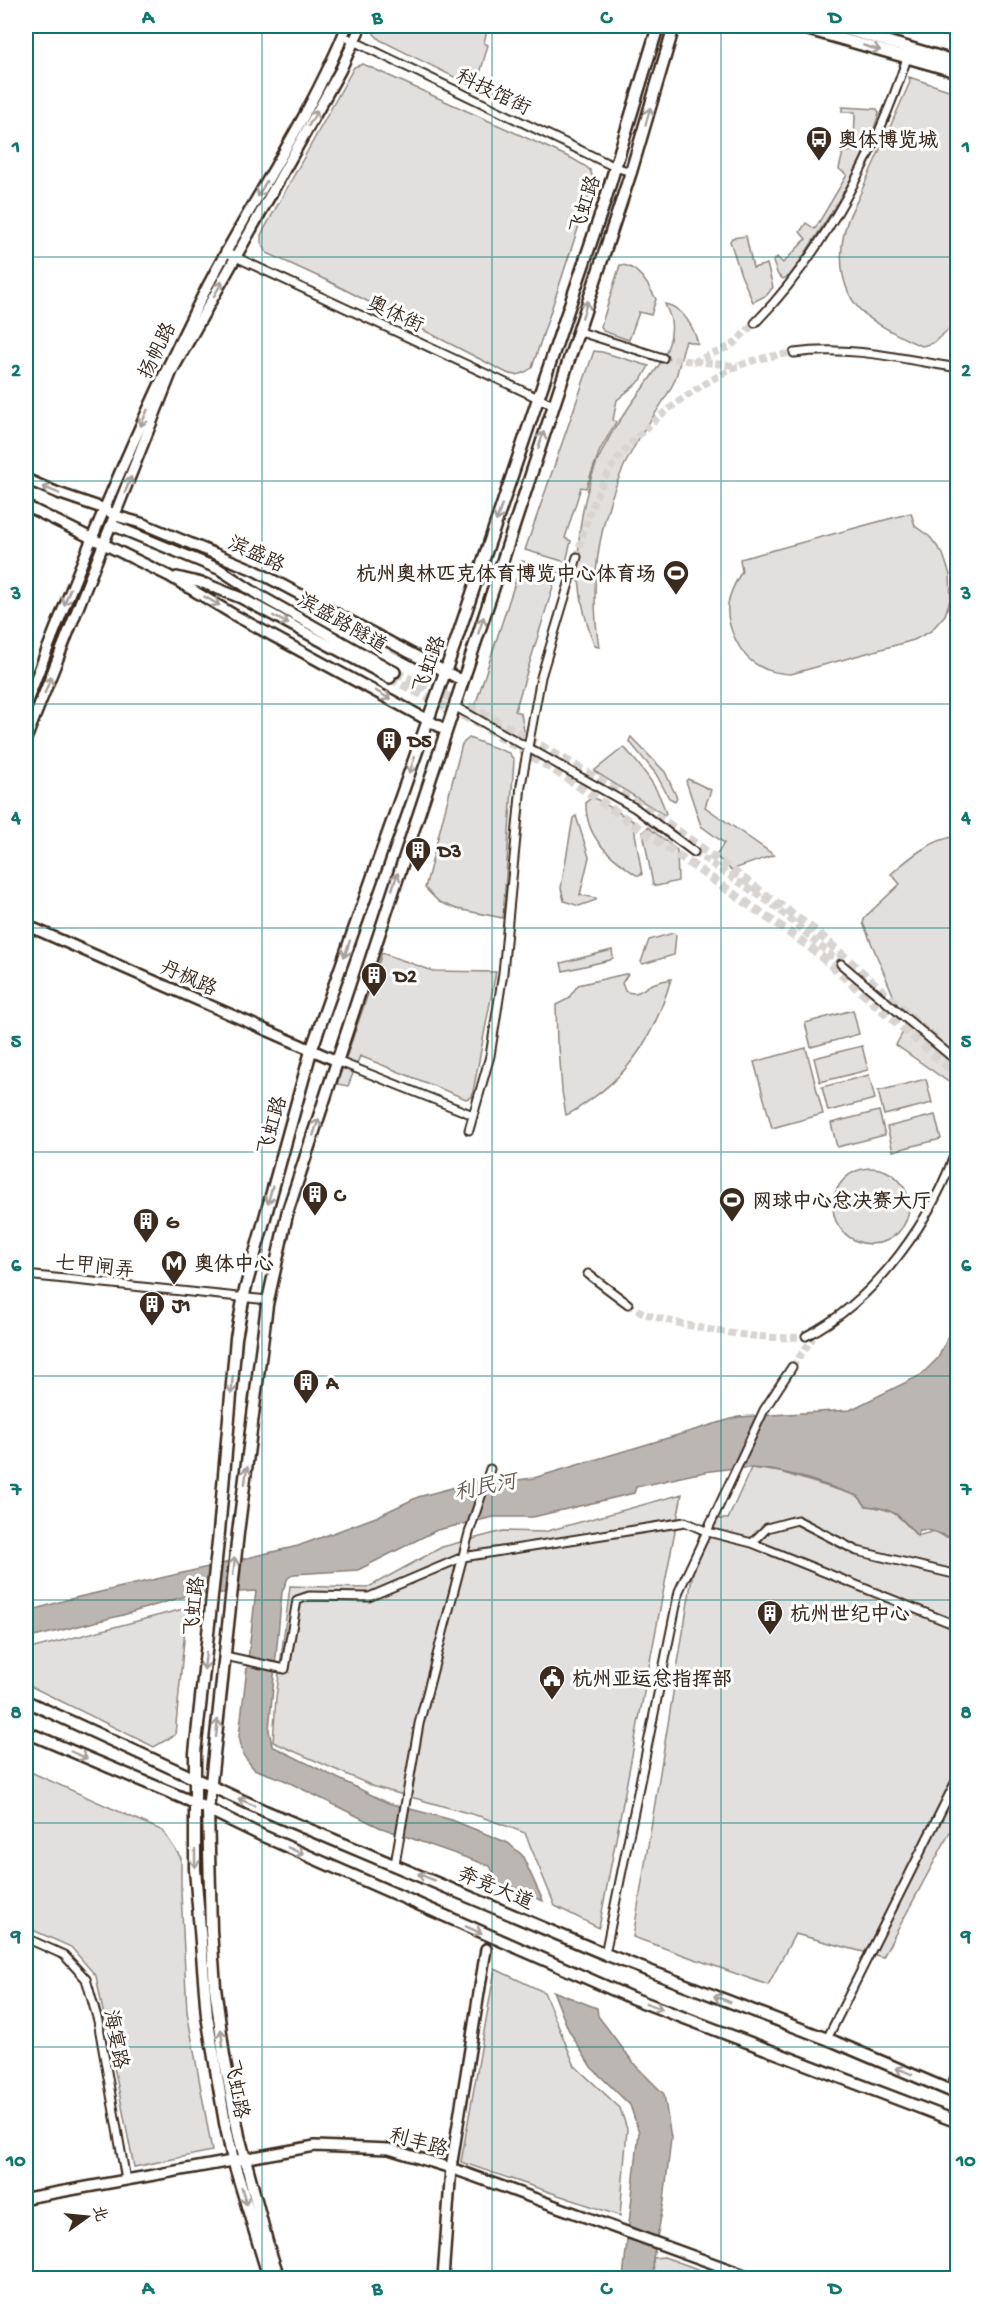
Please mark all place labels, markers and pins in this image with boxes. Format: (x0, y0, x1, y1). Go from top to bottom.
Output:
bus stop icon: 奥体博览城 (804, 124, 834, 162)
place label: 奥体博览城 (838, 129, 938, 154)
sports icon: 杭州奥林匹克体育博览中心体育场 (661, 558, 691, 596)
place label: 杭州奥林匹克体育博览中心体育场 (356, 563, 656, 588)
building icon: D5 (374, 725, 404, 763)
place label: D5 (406, 732, 432, 755)
building icon: D3 (403, 835, 433, 873)
place label: D3 (436, 842, 461, 865)
building icon: D2 (359, 960, 389, 998)
place label: D2 (392, 967, 417, 990)
building icon: C (300, 1179, 330, 1217)
sports icon: 网球中心总决赛大厅 (717, 1185, 747, 1223)
place label: C (333, 1186, 347, 1209)
place label: 网球中心总决赛大厅 (752, 1190, 932, 1215)
building icon: G (131, 1206, 161, 1244)
place label: G (166, 1213, 180, 1236)
metro station icon: 奥体中心 (159, 1248, 189, 1286)
place label: 奥体中心 (194, 1253, 274, 1278)
building icon: J1 (137, 1289, 167, 1327)
place label: J1 (171, 1296, 191, 1319)
building icon: A (291, 1367, 321, 1405)
place label: A (325, 1374, 340, 1397)
building icon: 杭州世纪中心 (755, 1598, 785, 1636)
place label: 杭州世纪中心 (790, 1603, 910, 1628)
public building icon: 杭州亚运总指挥部 (537, 1663, 567, 1701)
place label: 杭州亚运总指挥部 (572, 1668, 732, 1693)

